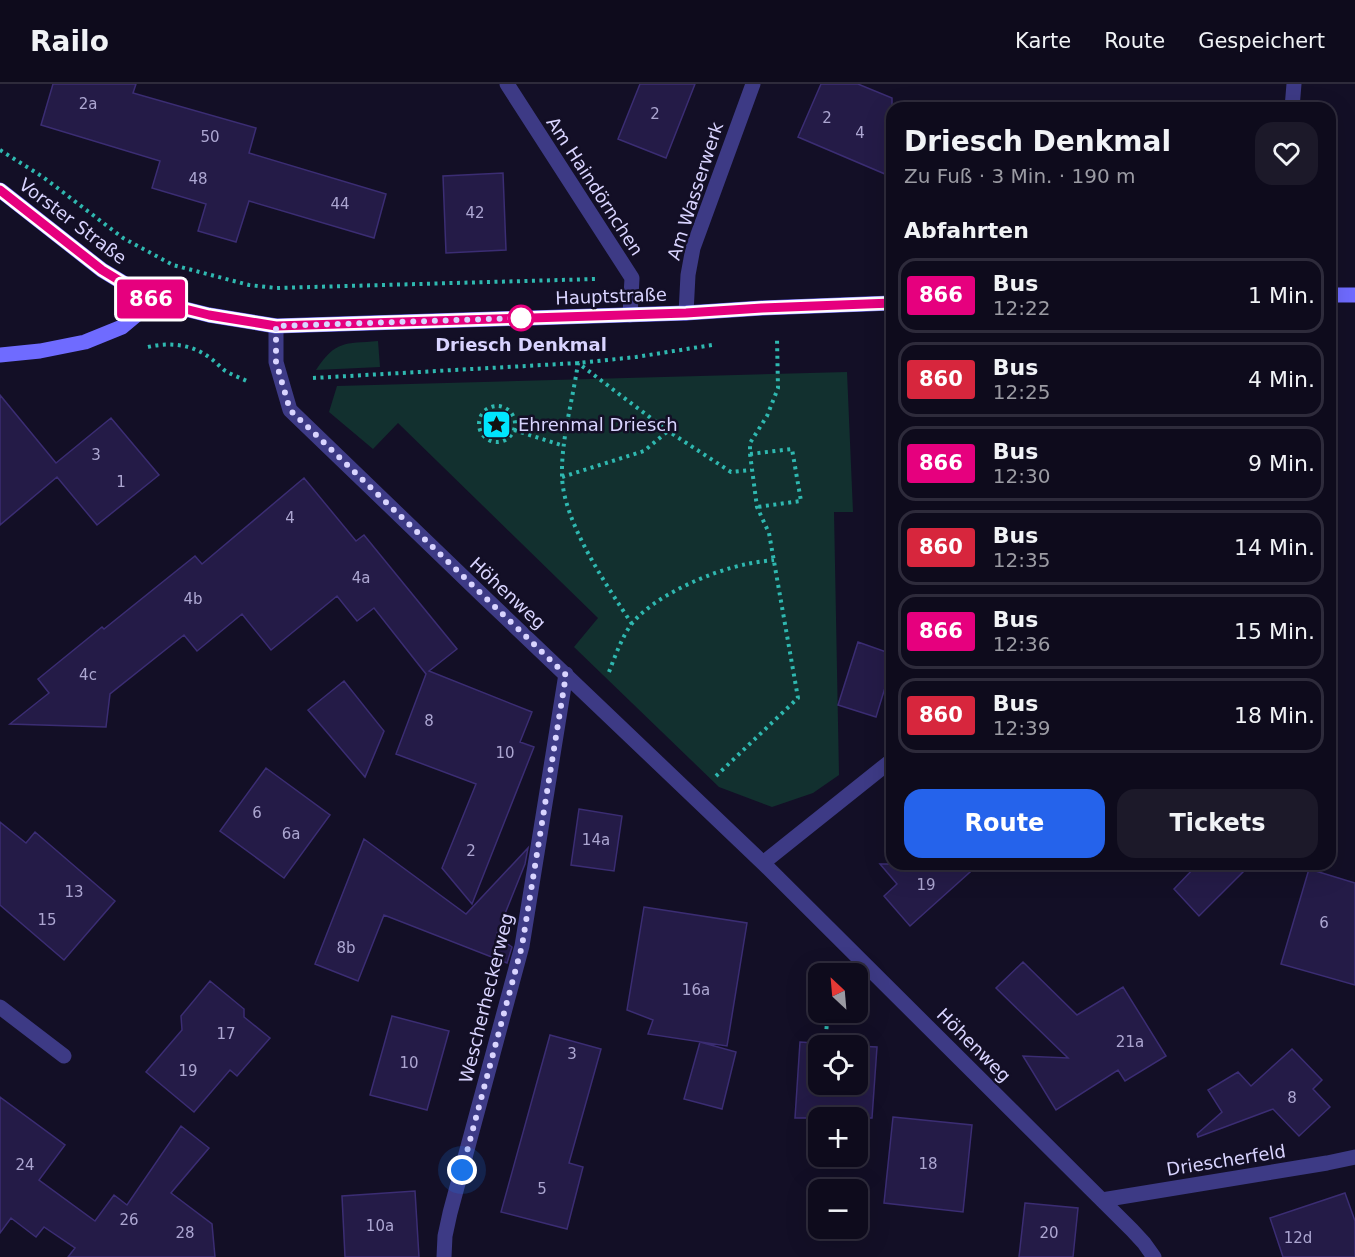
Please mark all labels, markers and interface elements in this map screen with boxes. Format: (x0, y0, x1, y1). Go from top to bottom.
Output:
text: Railo (30, 25, 109, 58)
text: Karte (1015, 29, 1071, 53)
text: Route (1104, 29, 1165, 53)
text: Gespeichert (1198, 29, 1325, 53)
house number: 2a (79, 95, 97, 113)
house number: 2 (650, 105, 660, 123)
house number: 2 (822, 109, 832, 127)
street label: Am Haindörnchen (542, 113, 648, 259)
street label: Am Wasserwerk (663, 119, 727, 263)
button: heart (1255, 122, 1318, 185)
house number: 4 (855, 124, 865, 142)
text: Driesch Denkmal (904, 125, 1171, 158)
house number: 50 (200, 128, 220, 146)
text: Zu Fuß · 3 Min. · 190 m (904, 164, 1136, 188)
house number: 48 (188, 170, 208, 188)
street label: Vorster Straße (15, 174, 131, 268)
house number: 44 (330, 195, 350, 213)
house number: 42 (465, 204, 485, 222)
text: Abfahrten (904, 218, 1029, 243)
text: Bus (993, 271, 1038, 296)
line badge: 866 (116, 280, 186, 318)
text: 866 (919, 283, 963, 307)
text: 1 Min. (1248, 283, 1315, 308)
street label: Hauptstraße (555, 284, 667, 308)
text: 866 (129, 287, 173, 311)
text: 12:22 (993, 296, 1050, 320)
marker: Driesch Denkmal (508, 305, 534, 331)
place label: Driesch Denkmal (435, 334, 607, 355)
text: Bus (993, 355, 1038, 380)
text: 860 (919, 367, 963, 391)
text: 4 Min. (1248, 367, 1315, 392)
text: 12:25 (993, 380, 1050, 404)
place icon: Ehrenmal Driesch (481, 408, 513, 440)
place label: Ehrenmal Driesch (518, 414, 678, 435)
text: Bus (993, 439, 1038, 464)
house number: 3 (91, 446, 101, 464)
text: 866 (919, 451, 963, 475)
text: 9 Min. (1248, 451, 1315, 476)
text: 12:30 (993, 464, 1050, 488)
house number: 1 (116, 473, 126, 491)
house number: 4 (285, 509, 295, 527)
text: Bus (993, 523, 1038, 548)
text: 860 (919, 535, 963, 559)
text: 14 Min. (1234, 535, 1315, 560)
text: 12:35 (993, 548, 1050, 572)
street label: Höhenweg (466, 553, 550, 633)
house number: 4a (352, 569, 370, 587)
house number: 4b (183, 590, 203, 608)
text: Bus (993, 607, 1038, 632)
text: 866 (919, 619, 963, 643)
text: 15 Min. (1234, 619, 1315, 644)
text: 12:36 (993, 632, 1050, 656)
house number: 4c (79, 666, 97, 684)
text: Bus (993, 691, 1038, 716)
text: 860 (919, 703, 963, 727)
text: 18 Min. (1234, 703, 1315, 728)
house number: 8 (424, 712, 434, 730)
text: 12:39 (993, 716, 1050, 740)
house number: 10 (495, 744, 515, 762)
button: Route (904, 789, 1105, 858)
button: Tickets (1117, 789, 1318, 858)
house number: 6 (252, 804, 262, 822)
house number: 6a (282, 825, 300, 843)
house number: 14a (582, 831, 610, 849)
house number: 2 (466, 842, 476, 860)
house number: 19 (916, 876, 936, 894)
house number: 13 (64, 883, 84, 901)
house number: 15 (37, 911, 57, 929)
street label: Wescherheckerweg (455, 911, 517, 1085)
house number: 6 (1319, 914, 1329, 932)
house number: 8b (336, 939, 356, 957)
north arrow (808, 963, 868, 1023)
map controls (808, 963, 868, 1239)
house number: 16a (682, 981, 710, 999)
street label: Höhenweg (933, 1004, 1015, 1086)
house number: 17 (216, 1025, 236, 1043)
house number: 21a (1116, 1033, 1144, 1051)
button: locate (808, 1035, 868, 1095)
house number: 3 (567, 1045, 577, 1063)
house number: 10 (399, 1054, 419, 1072)
house number: 19 (178, 1062, 198, 1080)
house number: 8 (1287, 1089, 1297, 1107)
button: + (808, 1107, 868, 1167)
street label: Driescherfeld (1165, 1140, 1287, 1180)
your location (447, 1155, 477, 1185)
house number: 18 (918, 1155, 938, 1173)
house number: 24 (15, 1156, 35, 1174)
button: − (808, 1179, 868, 1239)
house number: 5 (537, 1180, 547, 1198)
house number: 26 (119, 1211, 139, 1229)
house number: 10a (366, 1217, 394, 1235)
house number: 28 (175, 1224, 195, 1242)
house number: 20 (1039, 1224, 1059, 1242)
house number: 12d (1284, 1229, 1312, 1247)

